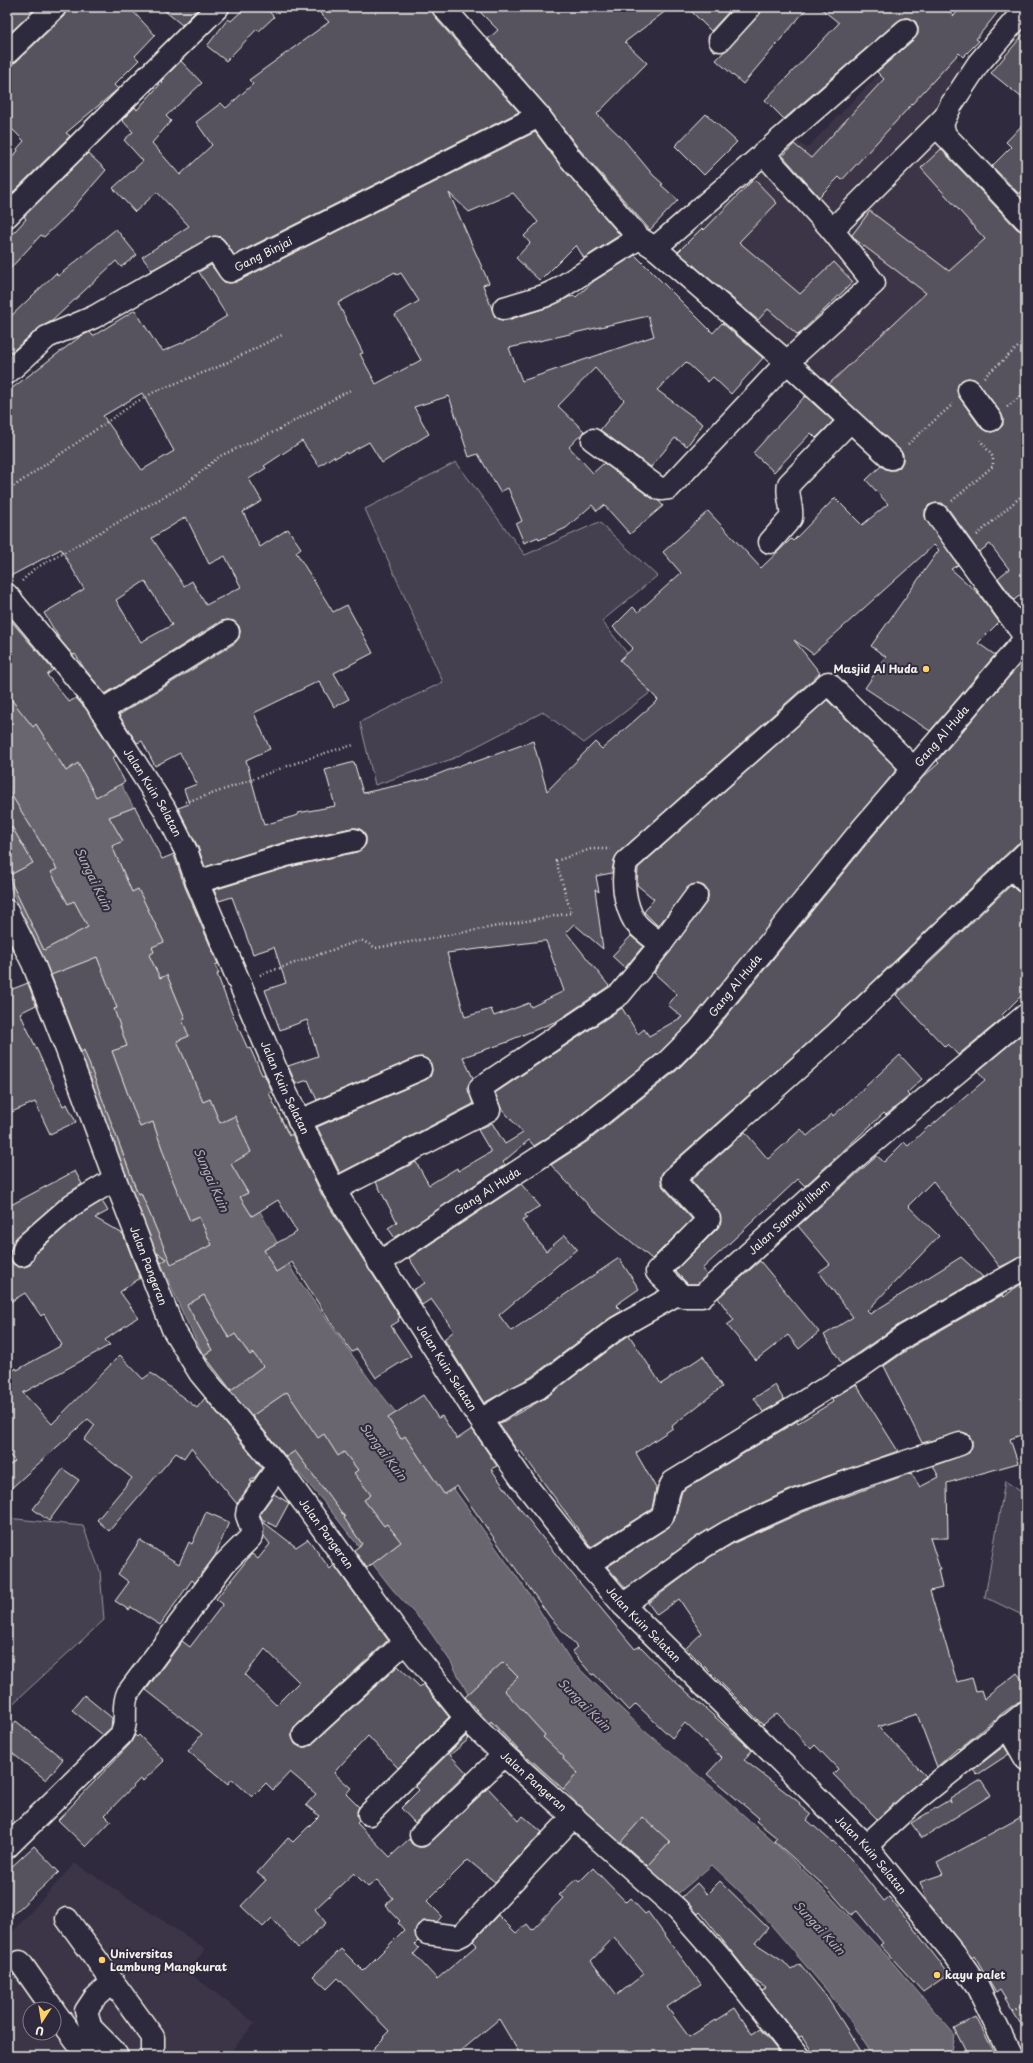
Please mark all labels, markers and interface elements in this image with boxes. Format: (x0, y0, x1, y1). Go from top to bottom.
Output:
street label: Gang Binjai (231, 232, 295, 276)
place label: Masjid Al Huda (833, 660, 919, 677)
marker: Masjid Al Huda (921, 664, 931, 674)
street label: Gang Al Huda (910, 701, 973, 770)
street label: Jalan Kuin Selatan (120, 745, 186, 840)
water label: Sungai Kuin (71, 844, 117, 914)
street label: Gang Al Huda (704, 950, 765, 1020)
street label: Jalan Kuin Selatan (257, 1038, 314, 1137)
water label: Sungai Kuin (190, 1145, 234, 1215)
street label: Gang Al Huda (450, 1163, 524, 1219)
street label: Jalan Samadi Ilham (744, 1175, 834, 1259)
street label: Jalan Pangeran (126, 1223, 172, 1308)
street label: Jalan Kuin Selatan (413, 1320, 481, 1415)
water label: Sungai Kuin (356, 1419, 412, 1485)
street label: Jalan Pangeran (295, 1494, 358, 1572)
street label: Jalan Kuin Selatan (602, 1582, 685, 1666)
water label: Sungai Kuin (554, 1674, 616, 1735)
street label: Jalan Pangeran (497, 1747, 571, 1815)
street label: Jalan Kuin Selatan (831, 1811, 911, 1898)
water label: Sungai Kuin (790, 1896, 850, 1959)
place label: Universitas Lambung Mangkurat (110, 1945, 227, 1975)
marker: Universitas Lambung Mangkurat (97, 1955, 107, 1965)
place label: kayu palet (945, 1966, 1006, 1983)
marker: kayu palet (932, 1970, 942, 1980)
north arrow (22, 2001, 62, 2041)
text: U (34, 2022, 46, 2040)

